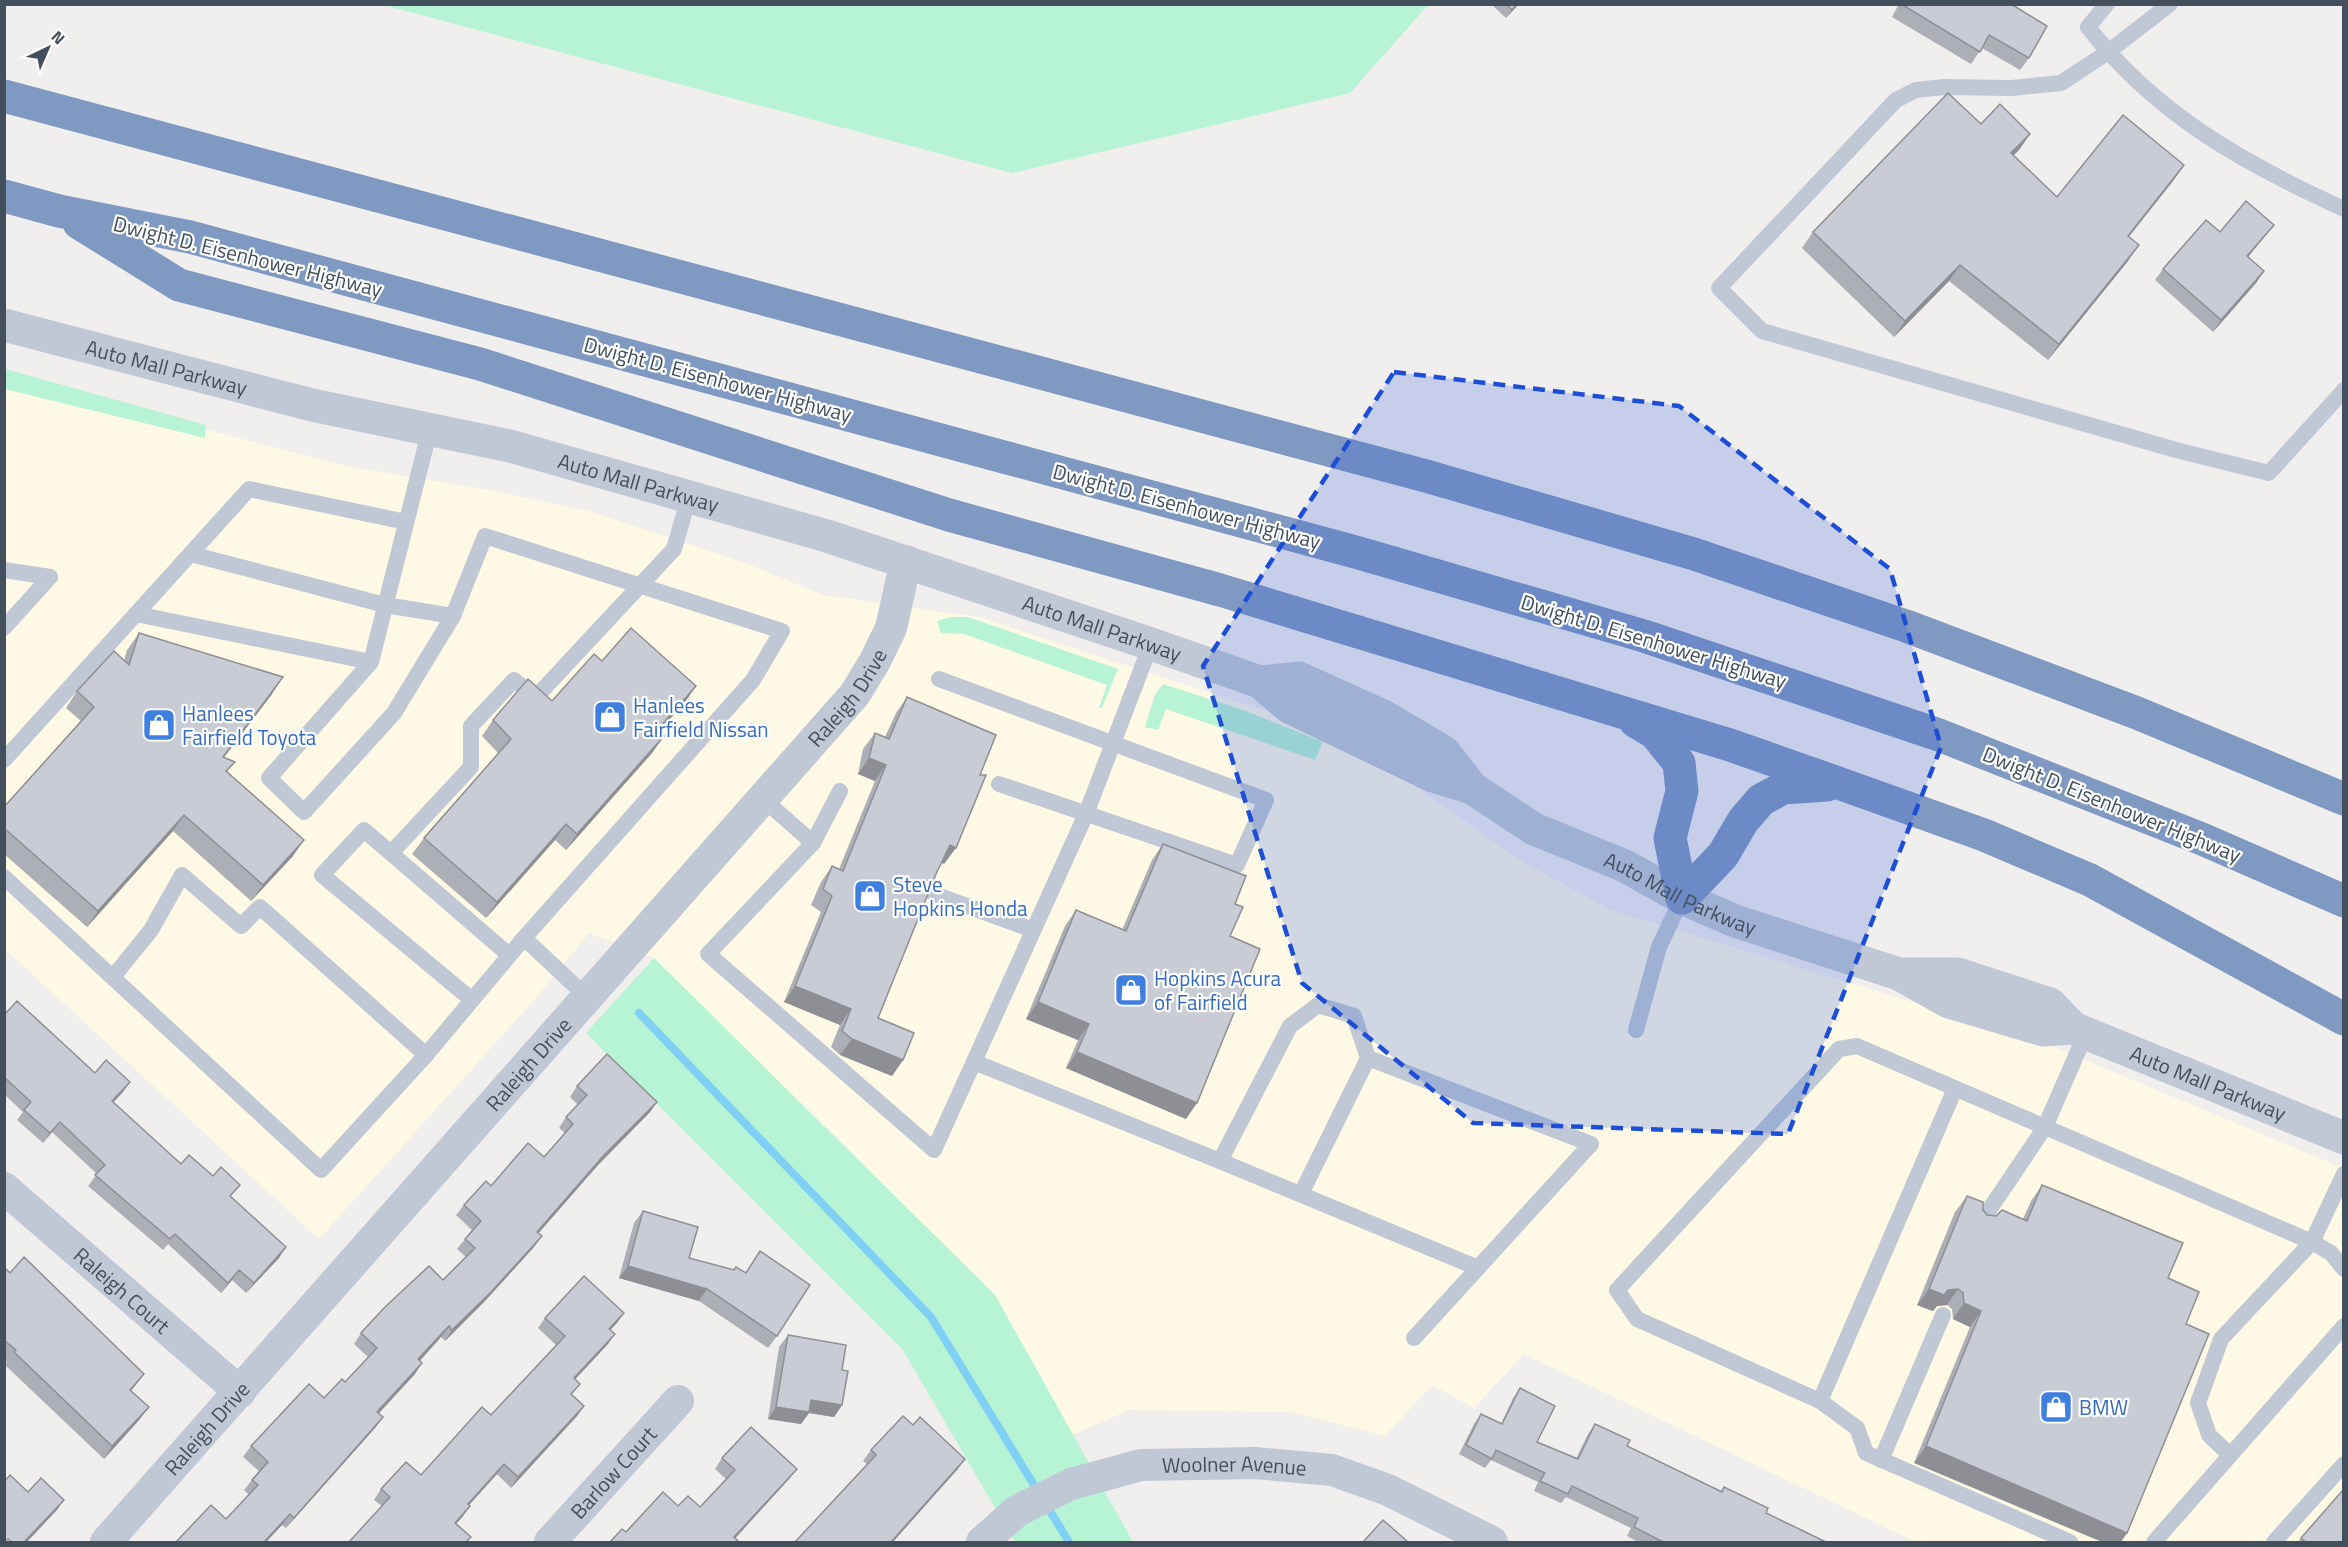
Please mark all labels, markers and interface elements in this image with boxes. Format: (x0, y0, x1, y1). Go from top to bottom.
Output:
north arrow (18, 18, 78, 78)
text: N (46, 25, 71, 50)
street label: Dwight D. Eisenhower Highway (110, 207, 386, 305)
street label: Dwight D. Eisenhower Highway (580, 328, 856, 430)
street label: Auto Mall Parkway (82, 331, 251, 404)
street label: Auto Mall Parkway (554, 444, 723, 521)
street label: Dwight D. Eisenhower Highway (1049, 455, 1325, 557)
street label: Dwight D. Eisenhower Highway (1517, 585, 1791, 697)
street label: Auto Mall Parkway (1018, 586, 1186, 669)
street label: Raleigh Drive (800, 643, 895, 754)
place label: Hanlees Fairfield Nissan (633, 689, 769, 745)
place label: Hanlees Fairfield Toyota (182, 697, 317, 753)
shop icon: Hanlees Fairfield Nissan (592, 699, 628, 735)
shop icon: Hanlees Fairfield Toyota (141, 707, 177, 743)
street label: Dwight D. Eisenhower Highway (1978, 737, 2246, 871)
street label: Auto Mall Parkway (1599, 843, 1760, 943)
place label: Steve Hopkins Honda (893, 868, 1028, 924)
shop icon: Steve Hopkins Honda (852, 878, 888, 914)
place label: Hopkins Acura of Fairfield (1154, 962, 1282, 1018)
shop icon: Hopkins Acura of Fairfield (1113, 972, 1149, 1008)
street label: Raleigh Drive (478, 1010, 579, 1118)
street label: Auto Mall Parkway (2125, 1037, 2291, 1129)
street label: Raleigh Court (67, 1239, 178, 1341)
street label: Raleigh Drive (156, 1374, 257, 1482)
shop icon: BMW (2038, 1389, 2074, 1425)
place label: BMW (2079, 1391, 2128, 1423)
street label: Barlow Court (563, 1418, 664, 1526)
street label: Woolner Avenue (1162, 1447, 1308, 1484)

